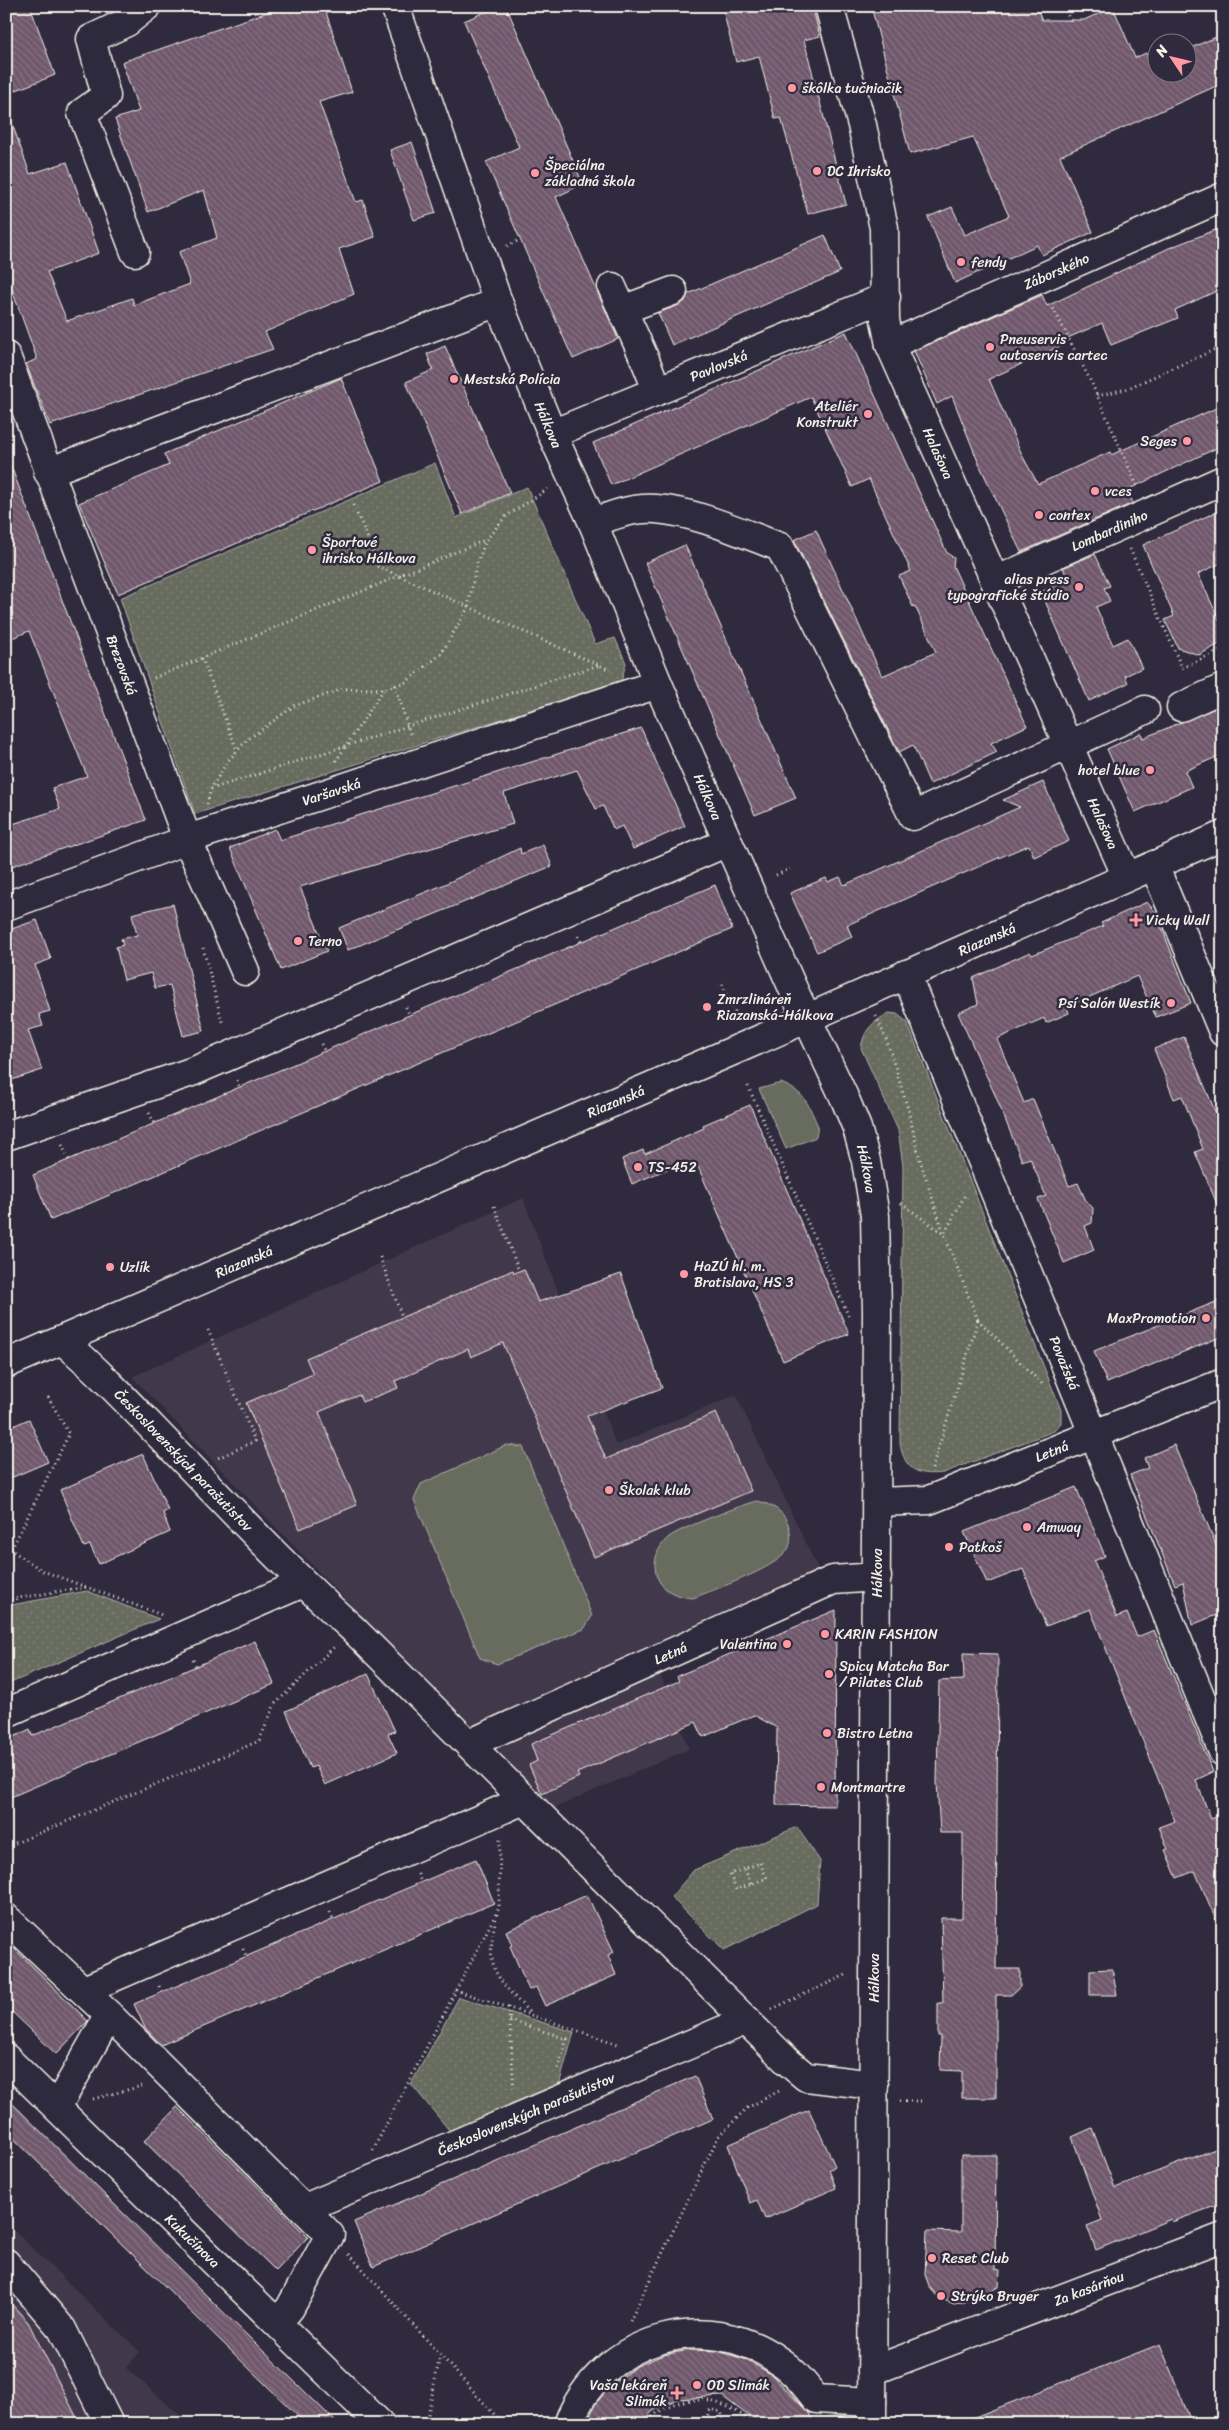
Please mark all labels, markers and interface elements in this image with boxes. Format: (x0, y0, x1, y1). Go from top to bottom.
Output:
north arrow (1146, 32, 1196, 82)
text: N (1148, 39, 1175, 63)
place label: škôlka tučniačik (801, 76, 902, 101)
marker: škôlka tučniačik (786, 82, 798, 94)
place label: Špeciálna základná škola (544, 153, 636, 194)
place label: DC Ihrisko (827, 159, 891, 184)
marker: DC Ihrisko (811, 165, 823, 177)
marker: Špeciálna základná škola (529, 167, 541, 179)
street label: Záborského (1019, 246, 1094, 297)
place label: fendy (971, 250, 1007, 275)
marker: fendy (955, 256, 967, 268)
place label: Pneuservis autoservis cartec (1000, 327, 1107, 368)
marker: Pneuservis autoservis cartec (984, 341, 996, 353)
street label: Pavlovská (686, 343, 752, 389)
place label: Mestská Polícia (464, 367, 560, 392)
marker: Mestská Polícia (448, 373, 460, 385)
place label: Ateliér Konstrukt (796, 394, 859, 435)
street label: Hálkova (527, 397, 569, 453)
marker: Ateliér Konstrukt (862, 408, 874, 420)
street label: Halašova (915, 423, 960, 484)
place label: Seges (1140, 429, 1178, 454)
marker: Seges (1181, 435, 1193, 447)
place label: vces (1105, 479, 1132, 504)
marker: vces (1089, 485, 1101, 497)
place label: contex (1049, 503, 1091, 528)
street label: Lombardiniho (1067, 503, 1152, 559)
marker: contex (1033, 509, 1045, 521)
place label: Športové ihrisko Hálkova (322, 530, 417, 571)
marker: Športové ihrisko Hálkova (306, 544, 318, 556)
place label: alias press typografické štúdio (947, 567, 1069, 608)
marker: alias press typografické štúdio (1073, 581, 1085, 593)
street label: Brezovská (99, 631, 144, 699)
place label: hotel blue (1077, 758, 1140, 783)
marker: hotel blue (1144, 764, 1156, 776)
street label: Hálkova (686, 769, 729, 825)
street label: Varšavská (299, 771, 364, 813)
street label: Halašova (1080, 793, 1125, 854)
place label: Vicky Wall (1146, 908, 1210, 933)
marker: Vicky Wall (1130, 914, 1142, 926)
street label: Riazanská (954, 916, 1020, 963)
place label: Terno (308, 929, 342, 954)
marker: Terno (292, 935, 304, 947)
place label: Zmrzlináreň Riazanská-Hálkova (717, 987, 834, 1028)
place label: Psí Salón Westík (1058, 991, 1161, 1016)
marker: Psí Salón Westík (1165, 997, 1177, 1009)
marker: Zmrzlináreň Riazanská-Hálkova (701, 1001, 713, 1013)
street label: Riazanská (583, 1078, 649, 1125)
street label: Hálkova (849, 1141, 883, 1196)
place label: TS-452 (648, 1155, 696, 1180)
marker: TS-452 (632, 1161, 644, 1173)
street label: Riazanská (211, 1238, 277, 1286)
place label: HaZÚ hl. m. Bratislava, HS 3 (694, 1254, 794, 1295)
place label: Uzlík (120, 1255, 151, 1280)
marker: Uzlík (104, 1261, 116, 1273)
marker: HaZÚ hl. m. Bratislava, HS 3 (678, 1268, 690, 1280)
place label: MaxPromotion (1107, 1306, 1196, 1331)
marker: MaxPromotion (1200, 1312, 1212, 1324)
street label: Považská (1042, 1332, 1086, 1394)
street label: Československých parašutistov (108, 1383, 260, 1539)
street label: Letná (1031, 1434, 1072, 1470)
place label: Školak klub (619, 1478, 691, 1503)
marker: Školak klub (603, 1484, 615, 1496)
place label: Amway (1036, 1515, 1082, 1540)
marker: Amway (1021, 1521, 1033, 1533)
place label: Patkoš (959, 1535, 1003, 1560)
marker: Patkoš (943, 1541, 955, 1553)
street label: Hálkova (865, 1548, 890, 1598)
place label: KARIN FASHION (835, 1622, 938, 1647)
marker: KARIN FASHION (819, 1628, 831, 1640)
place label: Valentina (720, 1632, 777, 1657)
street label: Letná (650, 1635, 692, 1672)
marker: Valentina (781, 1638, 793, 1650)
place label: Spicy Matcha Bar / Pilates Club (839, 1654, 950, 1695)
marker: Spicy Matcha Bar / Pilates Club (823, 1668, 835, 1680)
place label: Bistro Letna (837, 1721, 913, 1746)
marker: Bistro Letna (821, 1727, 833, 1739)
place label: Montmartre (831, 1775, 906, 1800)
marker: Montmartre (815, 1781, 827, 1793)
street label: Hálkova (862, 1953, 887, 2003)
street label: Československých parašutistov (433, 2065, 620, 2163)
street label: Kukučínova (158, 2208, 226, 2274)
place label: Reset Club (942, 2246, 1009, 2271)
marker: Reset Club (926, 2252, 938, 2264)
street label: Za kasárňou (1050, 2264, 1128, 2314)
place label: Strýko Bruger (951, 2284, 1040, 2309)
marker: Strýko Bruger (935, 2290, 947, 2302)
place label: Vaša lekáreň Slimák (590, 2373, 667, 2414)
place label: OD Slimák (707, 2373, 770, 2398)
marker: OD Slimák (691, 2379, 703, 2391)
marker: Vaša lekáreň Slimák (671, 2387, 683, 2399)

